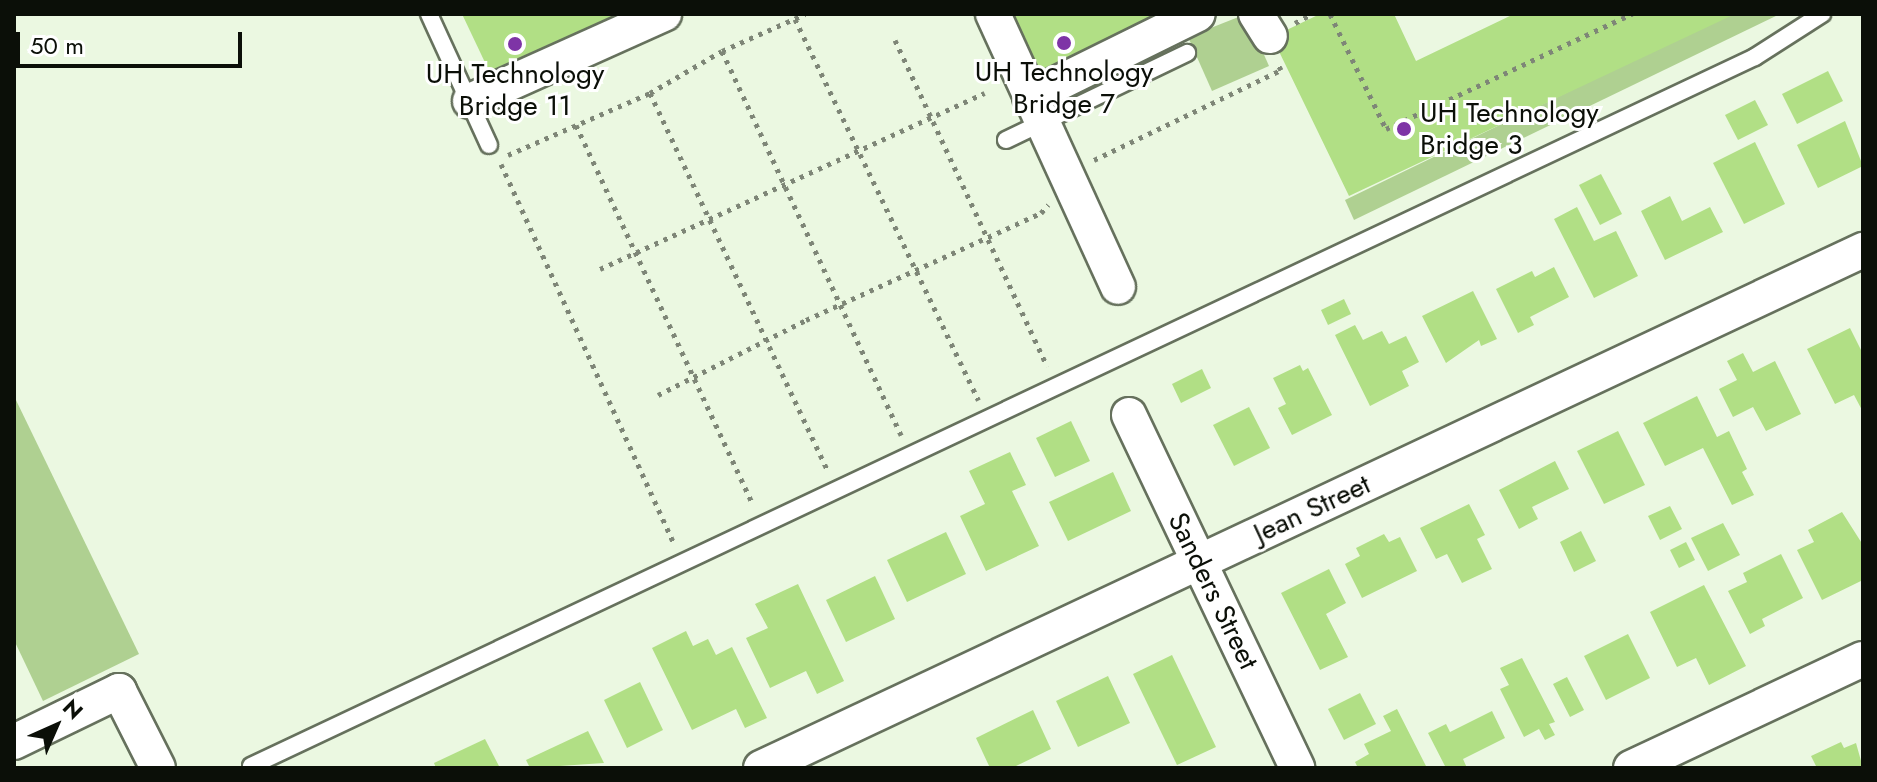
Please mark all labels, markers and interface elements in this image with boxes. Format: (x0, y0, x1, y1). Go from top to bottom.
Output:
scale bar (20, 16, 246, 66)
text: 50 m (30, 28, 84, 63)
marker: UH Technology Bridge 7 (1055, 34, 1073, 52)
marker: UH Technology Bridge 11 (506, 35, 524, 53)
place label: UH Technology Bridge 7 (975, 55, 1153, 121)
place label: UH Technology Bridge 11 (426, 57, 604, 123)
place label: UH Technology Bridge 3 (1420, 96, 1599, 162)
marker: UH Technology Bridge 3 (1395, 120, 1413, 138)
street label: Jean Street (1248, 467, 1376, 551)
street label: Sanders Street (1161, 507, 1265, 675)
north arrow (16, 686, 96, 766)
text: N (55, 692, 90, 727)

